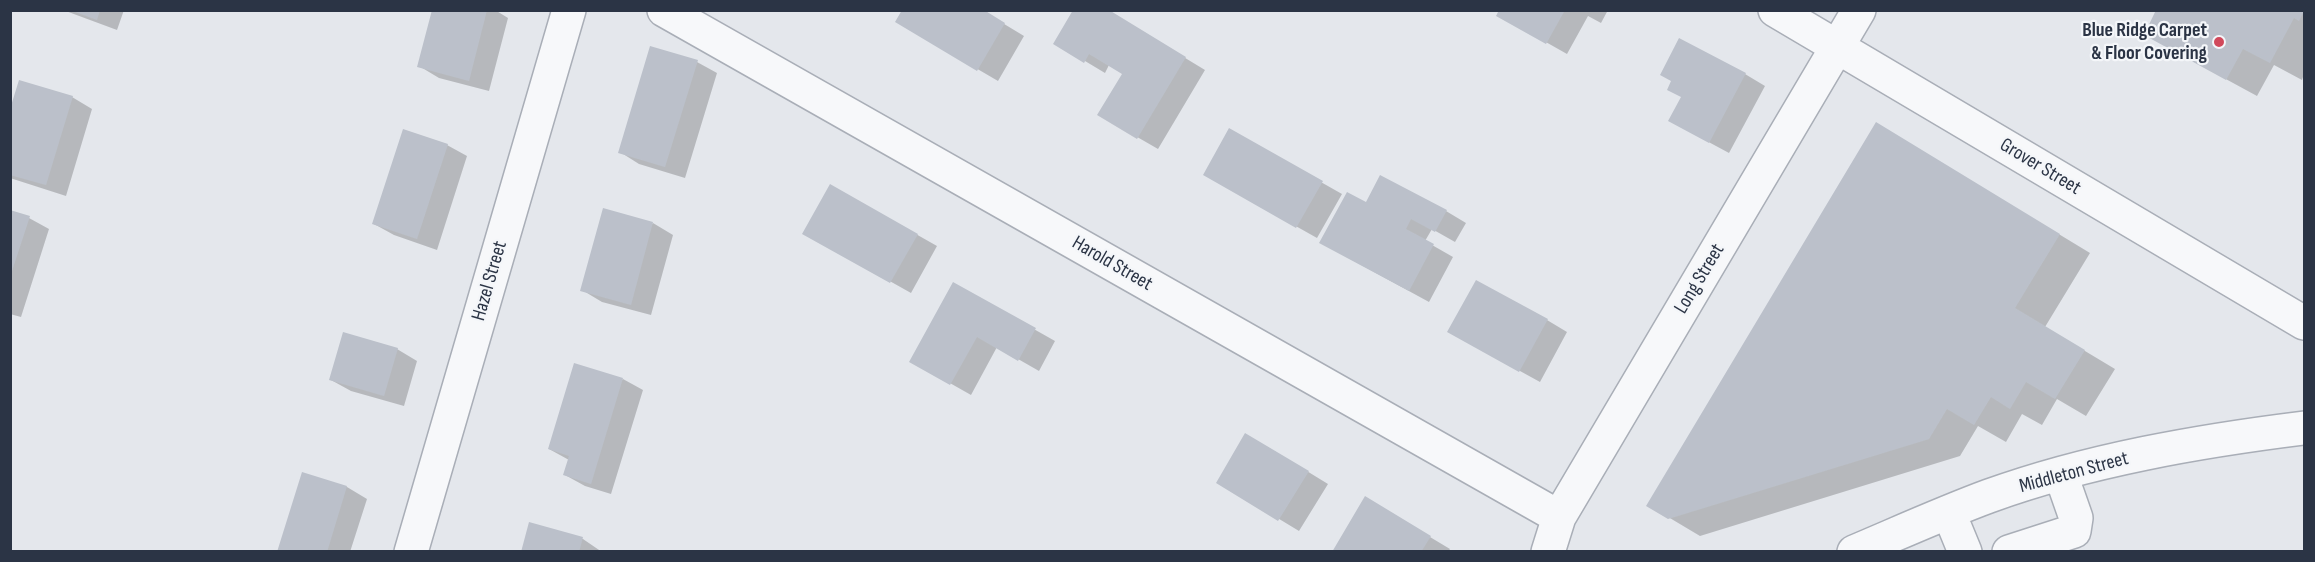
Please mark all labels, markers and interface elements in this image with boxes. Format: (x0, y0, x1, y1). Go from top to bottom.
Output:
place label: Blue Ridge Carpet & Floor Covering (2082, 19, 2207, 66)
marker: Blue Ridge Carpet & Floor Covering (2212, 35, 2226, 49)
street label: Grover Street (1995, 133, 2085, 201)
street label: Harold Street (1067, 231, 1157, 297)
street label: Hazel Street (467, 238, 513, 324)
street label: Long Street (1670, 240, 1730, 318)
street label: Middleton Street (2017, 447, 2131, 499)

